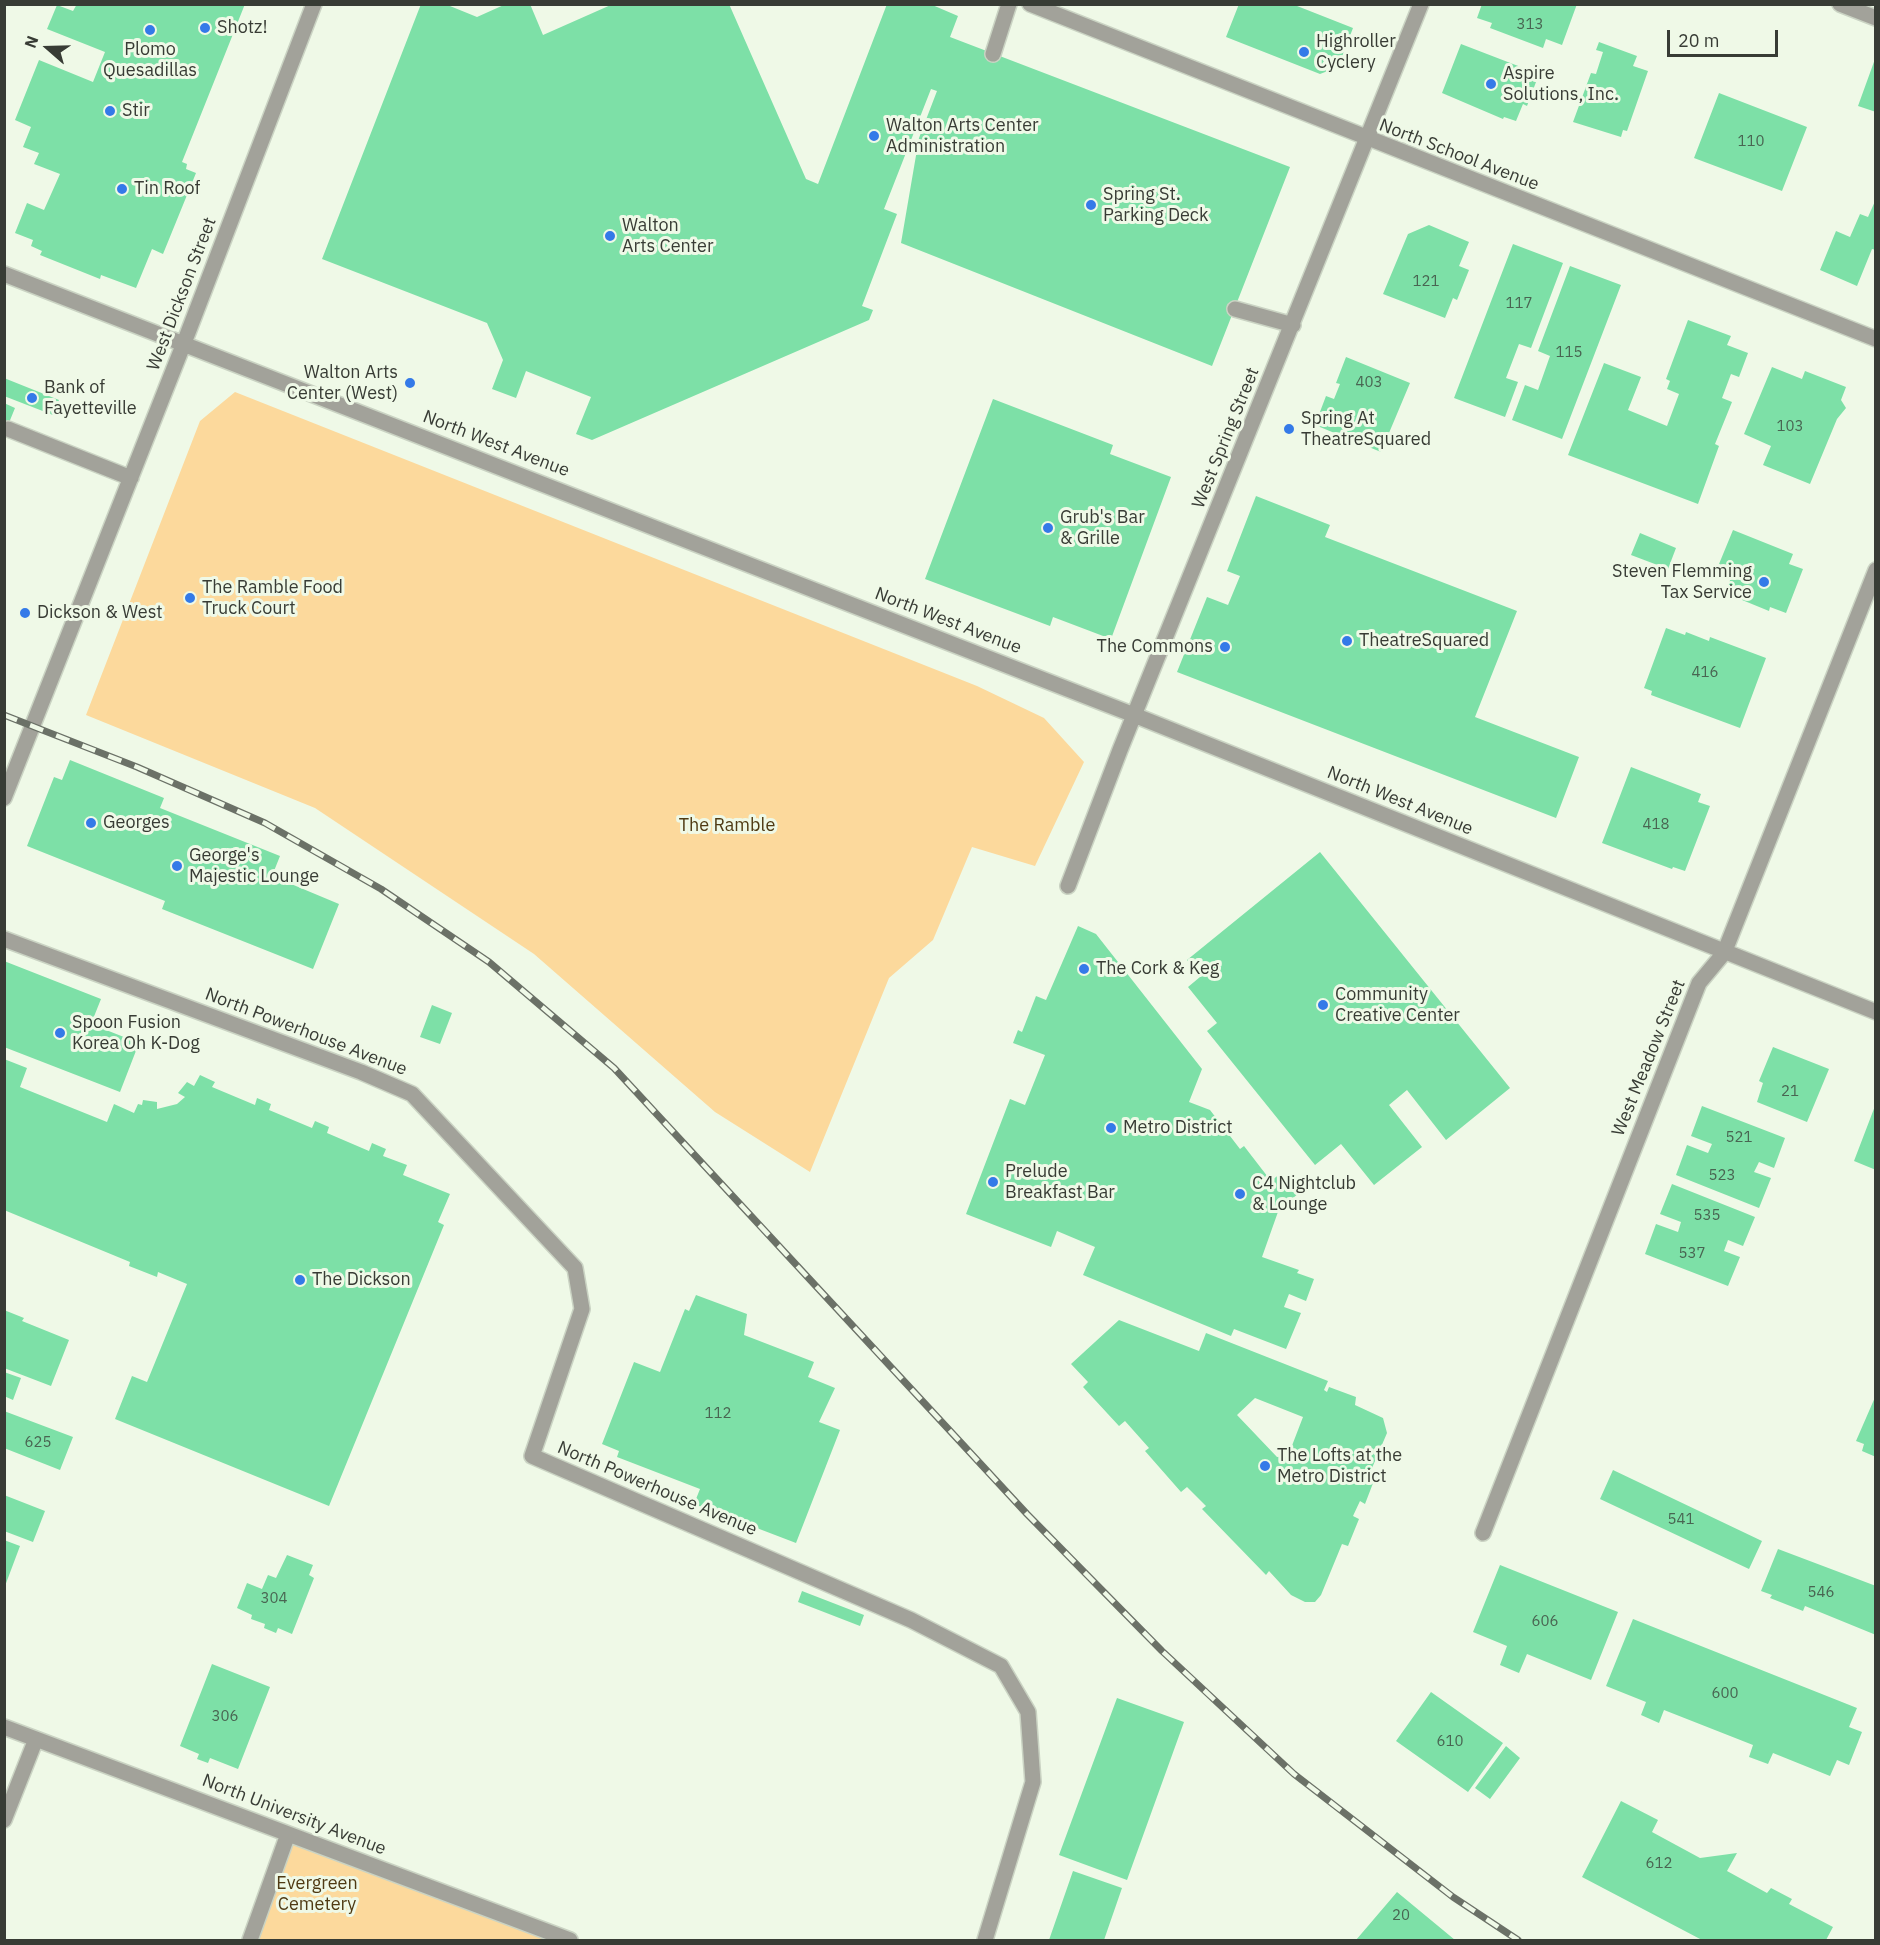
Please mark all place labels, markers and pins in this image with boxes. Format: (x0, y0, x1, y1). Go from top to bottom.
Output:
place label: Shotz! (217, 17, 268, 39)
marker: Shotz! (198, 21, 212, 35)
marker: Plomo Quesadillas (143, 23, 157, 37)
place label: Highroller Cyclery (1316, 31, 1396, 74)
place label: Plomo Quesadillas (103, 39, 197, 82)
marker: Highroller Cyclery (1297, 45, 1311, 59)
place label: Aspire Solutions, Inc. (1503, 63, 1619, 106)
marker: Aspire Solutions, Inc. (1484, 77, 1498, 91)
place label: Stir (122, 100, 150, 122)
marker: Stir (103, 104, 117, 118)
place label: Walton Arts Center Administration (886, 115, 1039, 158)
marker: Walton Arts Center Administration (867, 129, 881, 143)
place label: Tin Roof (134, 178, 200, 200)
marker: Tin Roof (115, 182, 129, 196)
place label: Spring St. Parking Deck (1103, 184, 1208, 226)
marker: Spring St. Parking Deck (1084, 198, 1098, 212)
place label: Walton Arts Center (622, 215, 714, 258)
marker: Walton Arts Center (603, 229, 617, 243)
place label: Walton Arts Center (West) (287, 362, 398, 404)
marker: Walton Arts Center (West) (403, 376, 417, 390)
place label: Bank of Fayetteville (44, 377, 137, 420)
marker: Bank of Fayetteville (25, 391, 39, 405)
place label: Spring At TheatreSquared (1301, 408, 1431, 450)
marker: Spring At TheatreSquared (1282, 422, 1296, 436)
place label: Grub's Bar & Grille (1060, 507, 1145, 550)
marker: Grub's Bar & Grille (1041, 521, 1055, 535)
place label: Steven Flemming Tax Service (1612, 561, 1752, 604)
marker: Steven Flemming Tax Service (1757, 575, 1771, 589)
place label: The Ramble Food Truck Court (202, 577, 343, 620)
marker: The Ramble Food Truck Court (183, 591, 197, 605)
place label: Dickson & West (37, 602, 163, 624)
marker: Dickson & West (18, 606, 32, 620)
place label: TheatreSquared (1359, 630, 1489, 652)
marker: TheatreSquared (1340, 634, 1354, 648)
place label: The Commons (1097, 636, 1213, 658)
marker: The Commons (1218, 640, 1232, 654)
place label: Georges (103, 812, 170, 834)
marker: Georges (84, 816, 98, 830)
place label: George's Majestic Lounge (189, 845, 319, 888)
marker: George's Majestic Lounge (170, 859, 184, 873)
place label: The Cork & Keg (1096, 958, 1219, 980)
marker: The Cork & Keg (1077, 962, 1091, 976)
place label: Community Creative Center (1335, 984, 1460, 1026)
marker: Community Creative Center (1316, 998, 1330, 1012)
place label: Spoon Fusion Korea Oh K-Dog (72, 1012, 200, 1054)
marker: Spoon Fusion Korea Oh K-Dog (53, 1026, 67, 1040)
place label: Metro District (1123, 1117, 1233, 1139)
marker: Metro District (1104, 1121, 1118, 1135)
place label: Prelude Breakfast Bar (1005, 1161, 1115, 1204)
place label: C4 Nightclub & Lounge (1252, 1173, 1356, 1216)
marker: Prelude Breakfast Bar (986, 1175, 1000, 1189)
marker: C4 Nightclub & Lounge (1233, 1187, 1247, 1201)
place label: The Dickson (312, 1269, 411, 1291)
marker: The Dickson (293, 1273, 307, 1287)
place label: The Lofts at the Metro District (1277, 1445, 1402, 1488)
marker: The Lofts at the Metro District (1258, 1459, 1272, 1473)

